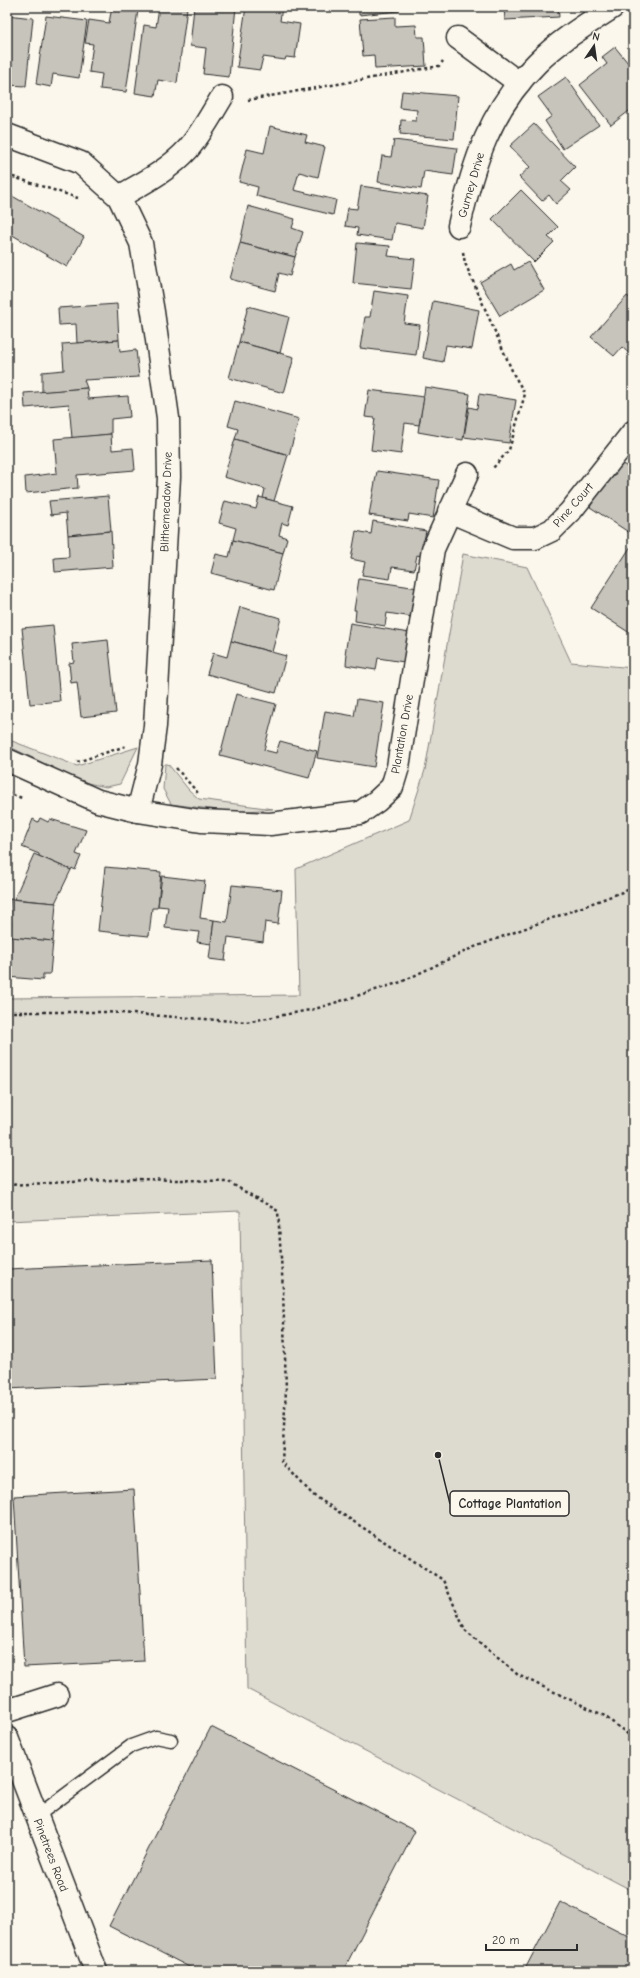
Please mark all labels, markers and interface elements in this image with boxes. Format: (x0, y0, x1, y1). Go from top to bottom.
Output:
north arrow (574, 26, 614, 66)
text: N (591, 30, 601, 44)
street label: Gurney Drive (455, 151, 487, 219)
street label: Blithemeadow Drive (157, 452, 175, 552)
street label: Pine Court (550, 480, 596, 530)
street label: Plantation Drive (388, 693, 416, 775)
callout: Cottage Plantation (450, 1491, 569, 1516)
text: Cottage Plantation (458, 1496, 562, 1511)
street label: Pinetrees Road (31, 1817, 71, 1893)
scale bar (486, 1926, 577, 1952)
text: 20 m (492, 1933, 520, 1947)

